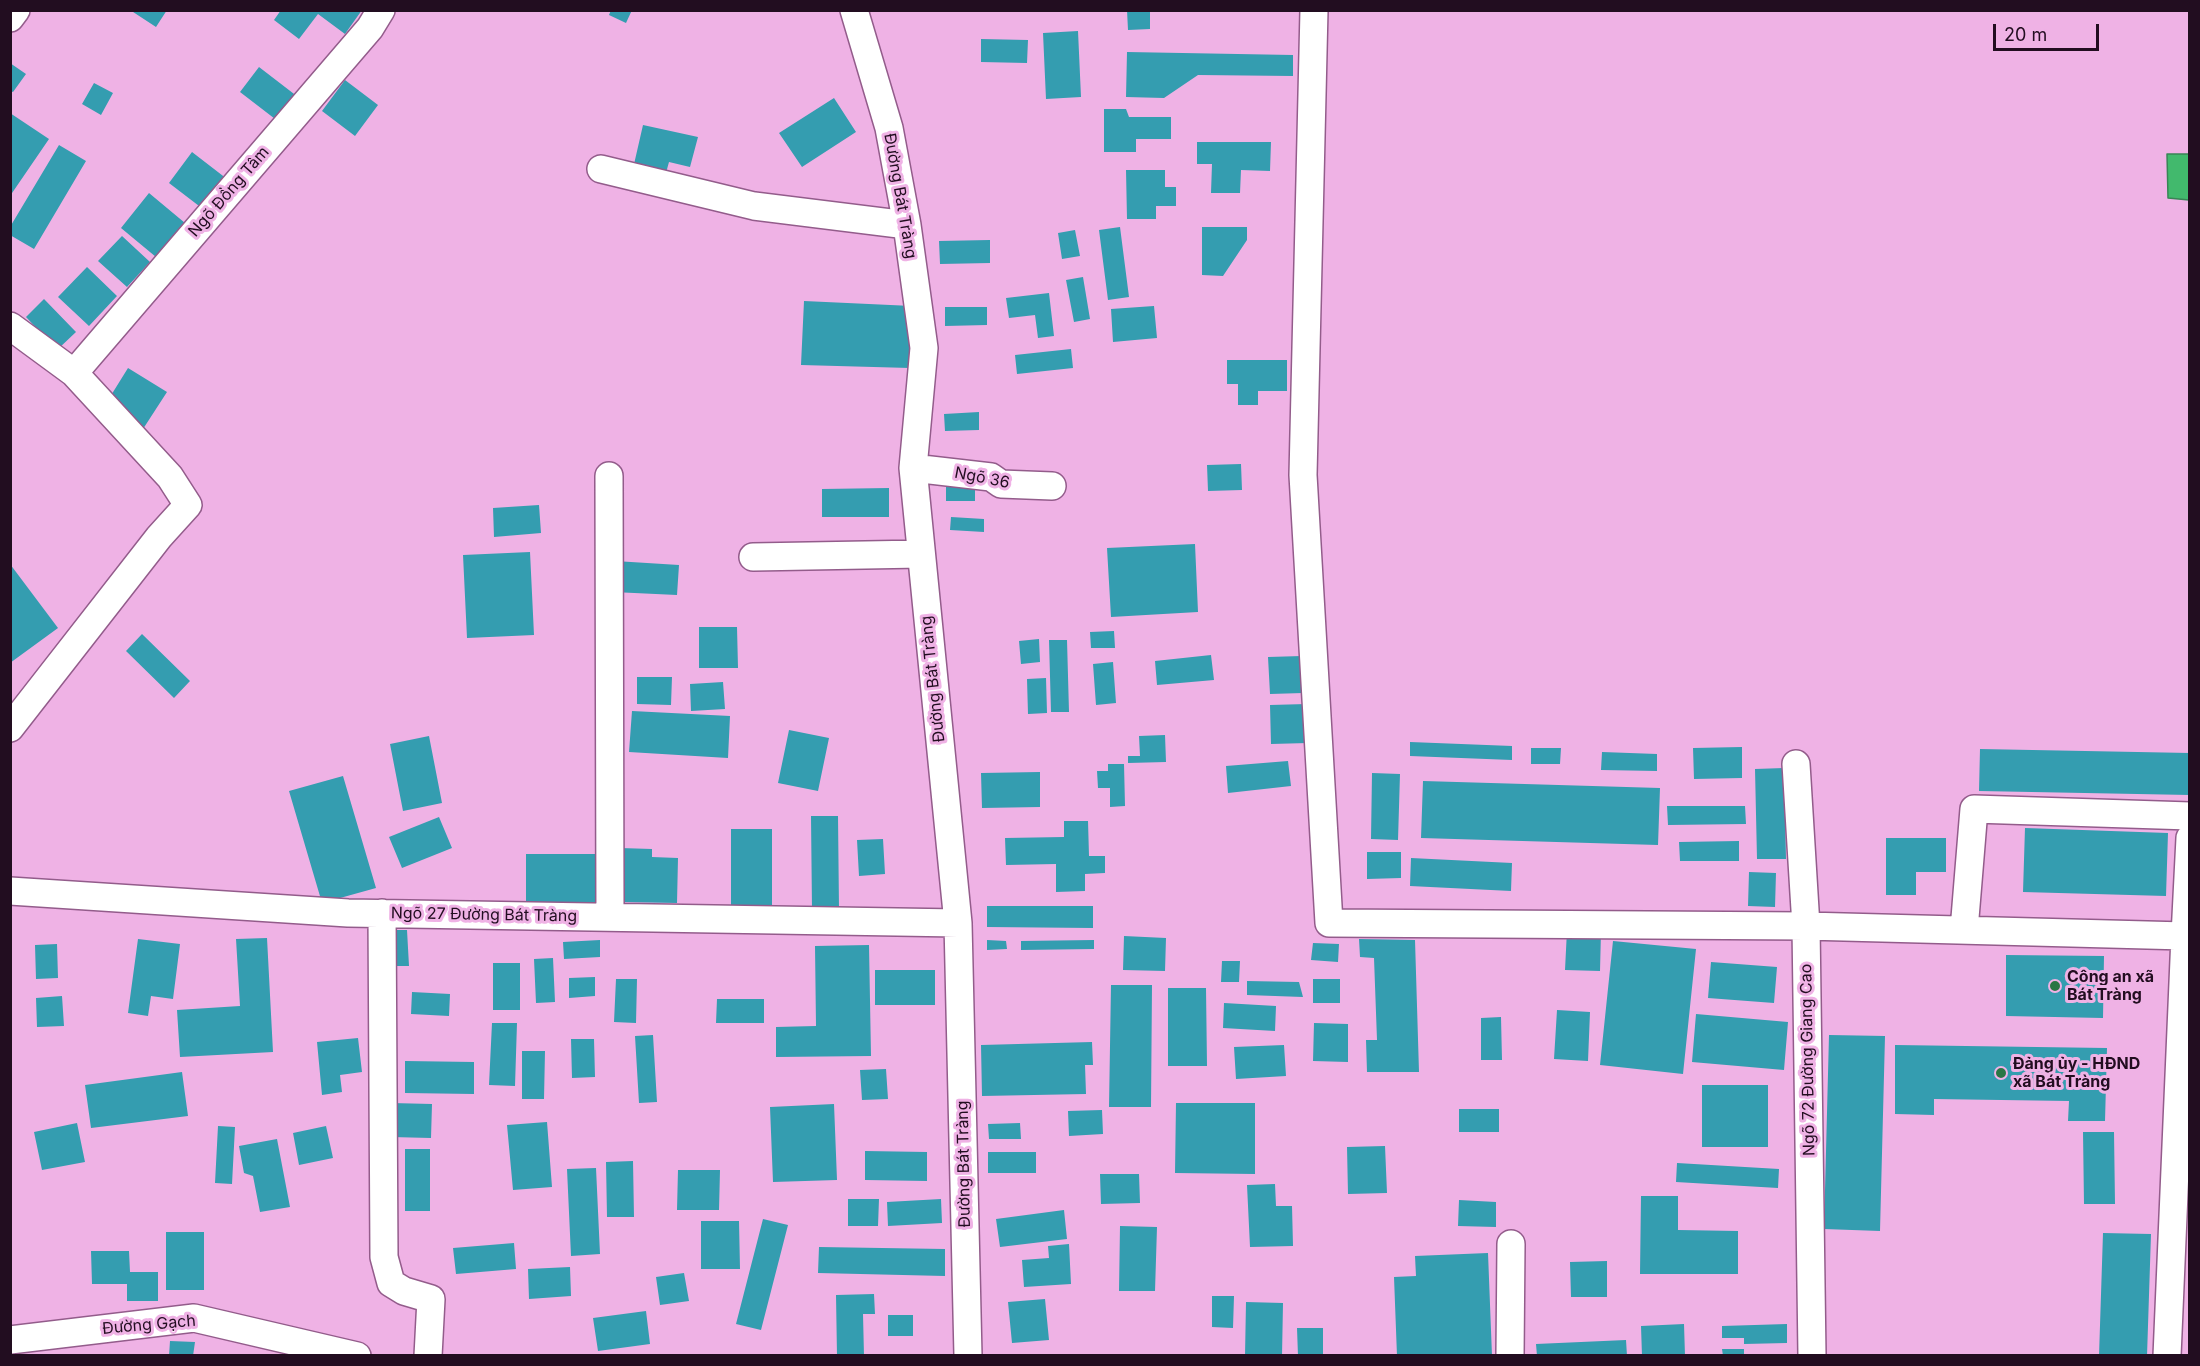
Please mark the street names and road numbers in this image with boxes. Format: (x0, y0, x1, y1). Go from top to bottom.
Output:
street label: Đường Bát Tràng (880, 132, 920, 260)
street label: Ngõ Đồng Tâm (185, 143, 273, 241)
street label: Ngõ 36 (953, 463, 1011, 493)
street label: Đường Bát Tràng (917, 615, 949, 743)
street label: Ngõ 27 Đường Bát Tràng (391, 904, 577, 926)
street label: Ngõ 72 Đường Giang Cao (1797, 964, 1819, 1156)
street label: Đường Bát Tràng (953, 1100, 975, 1228)
street label: Đường Gạch (101, 1311, 197, 1339)

